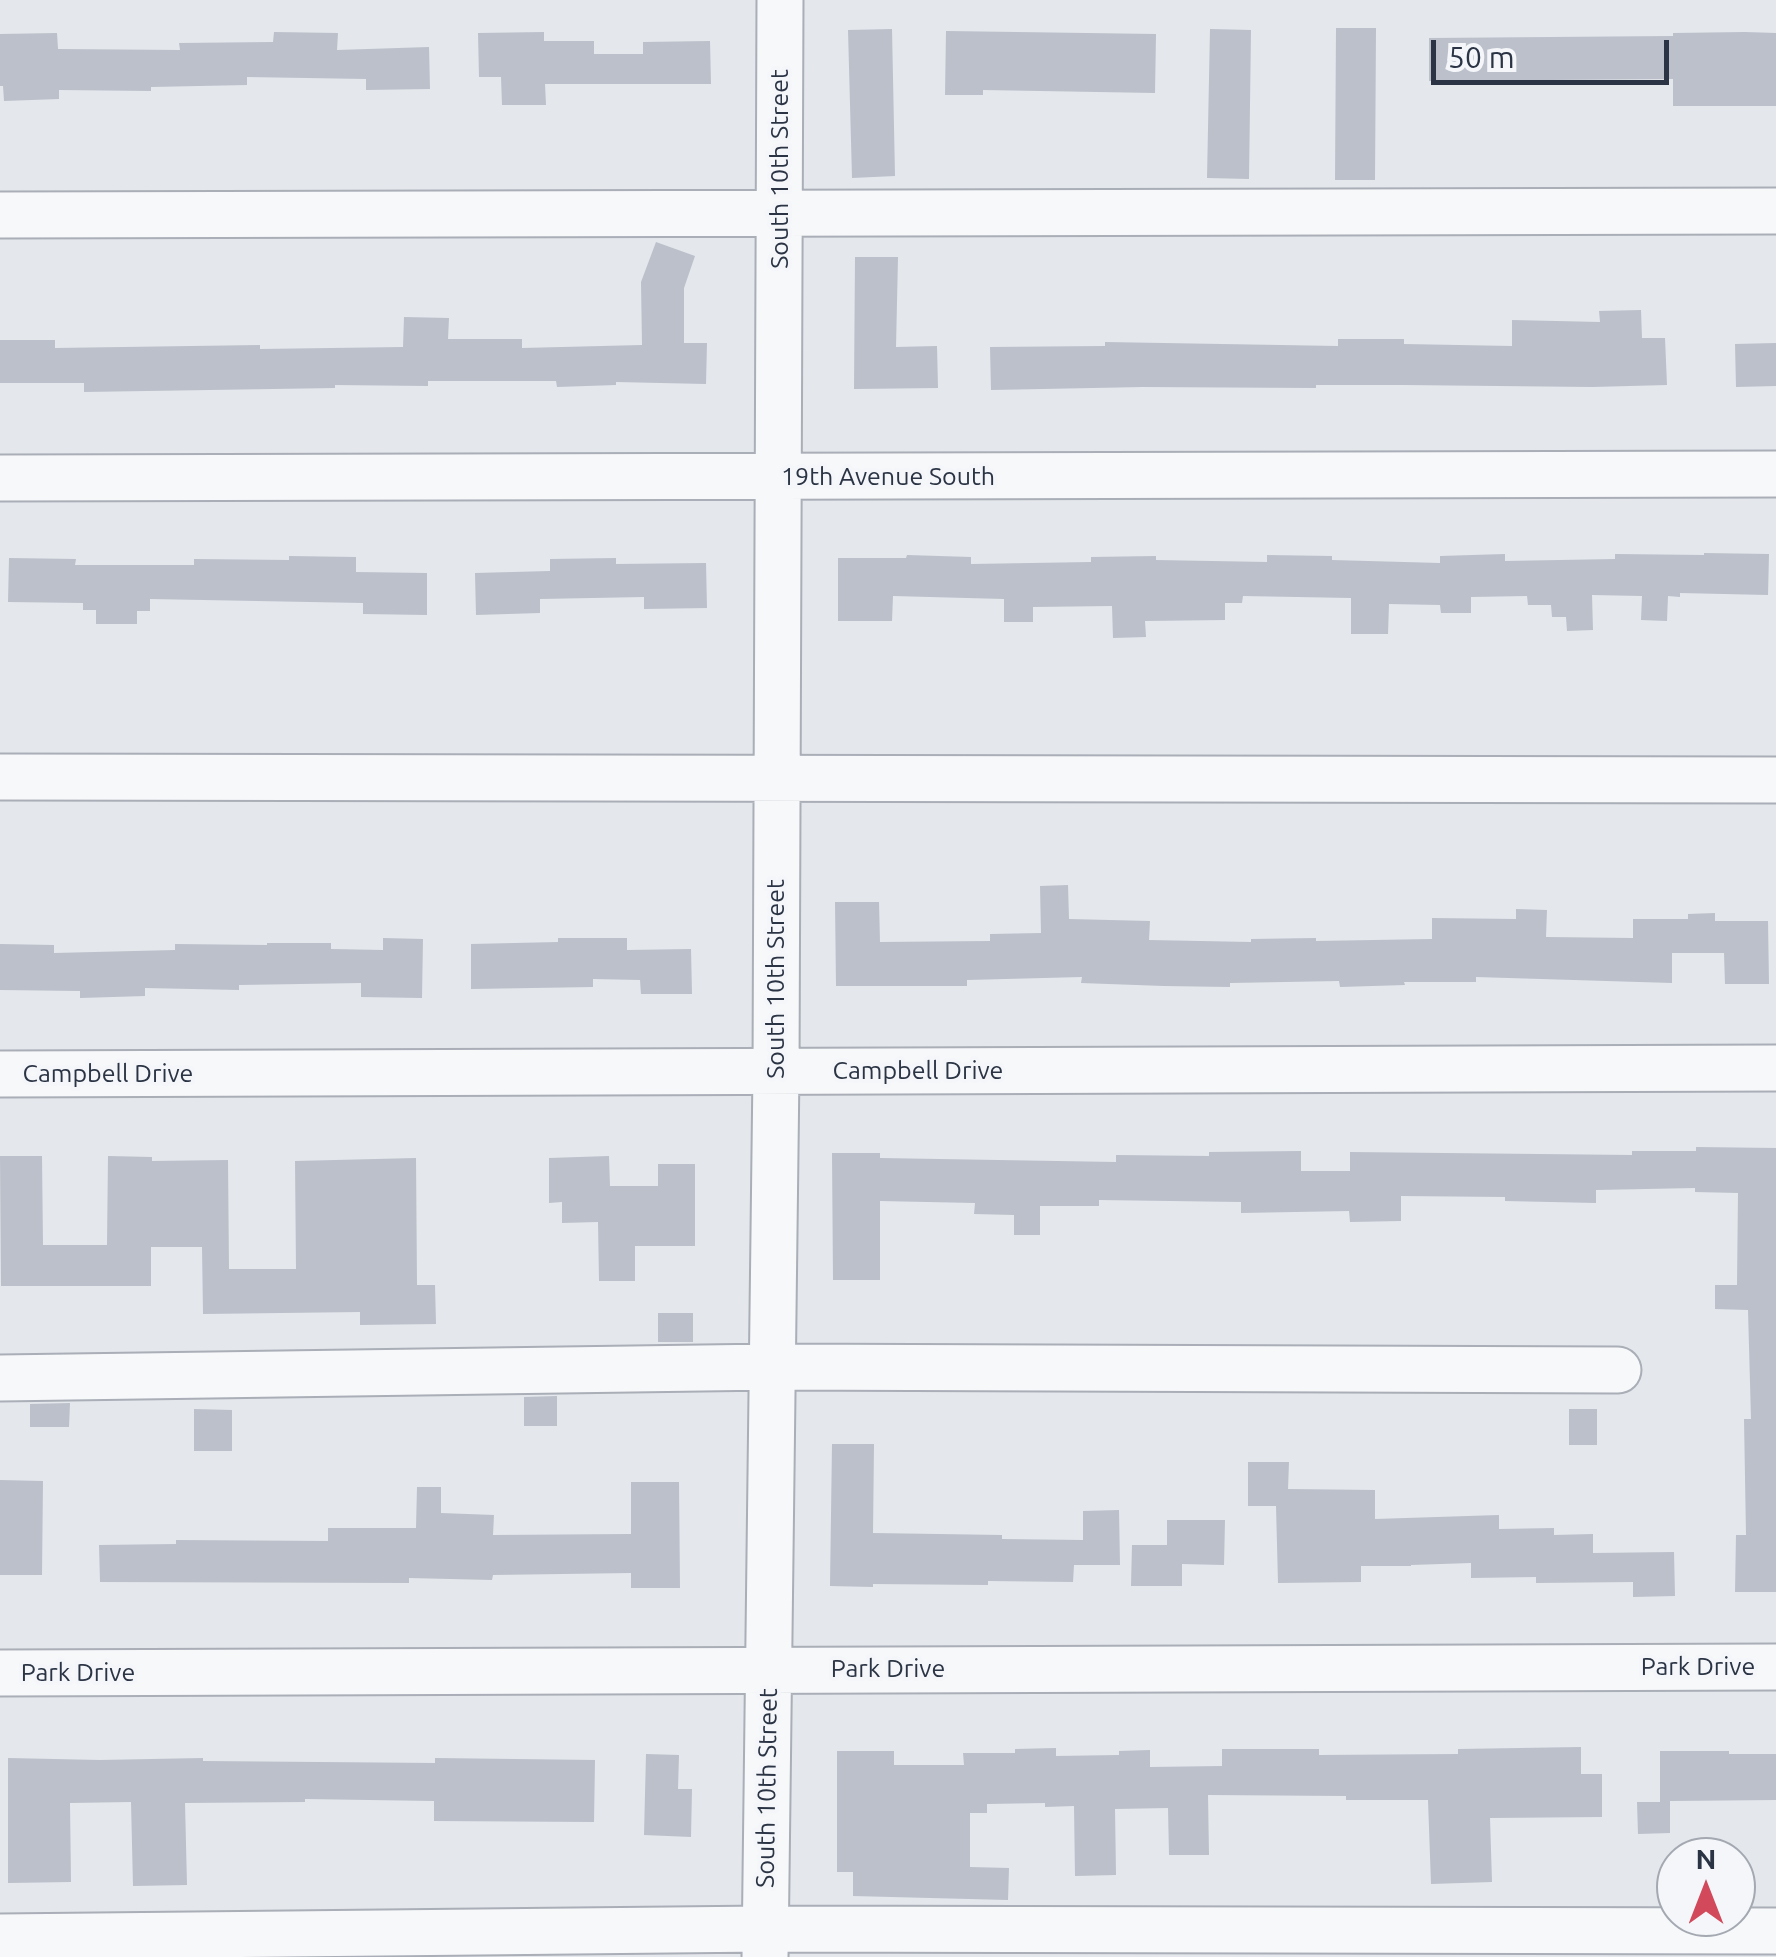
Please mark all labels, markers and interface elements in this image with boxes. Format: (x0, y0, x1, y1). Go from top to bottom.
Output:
scale bar (1436, 20, 1674, 82)
text: 50 m (1448, 40, 1515, 74)
street label: South 10th Street (765, 69, 795, 269)
street label: 19th Avenue South (781, 462, 995, 492)
street label: South 10th Street (761, 879, 791, 1079)
street label: Campbell Drive (833, 1056, 1003, 1086)
street label: Campbell Drive (23, 1059, 193, 1089)
street label: Park Drive (1641, 1652, 1755, 1682)
street label: Park Drive (831, 1654, 945, 1684)
street label: Park Drive (21, 1658, 135, 1688)
street label: South 10th Street (750, 1688, 784, 1888)
north arrow (1656, 1837, 1756, 1937)
text: N (1696, 1843, 1716, 1874)

